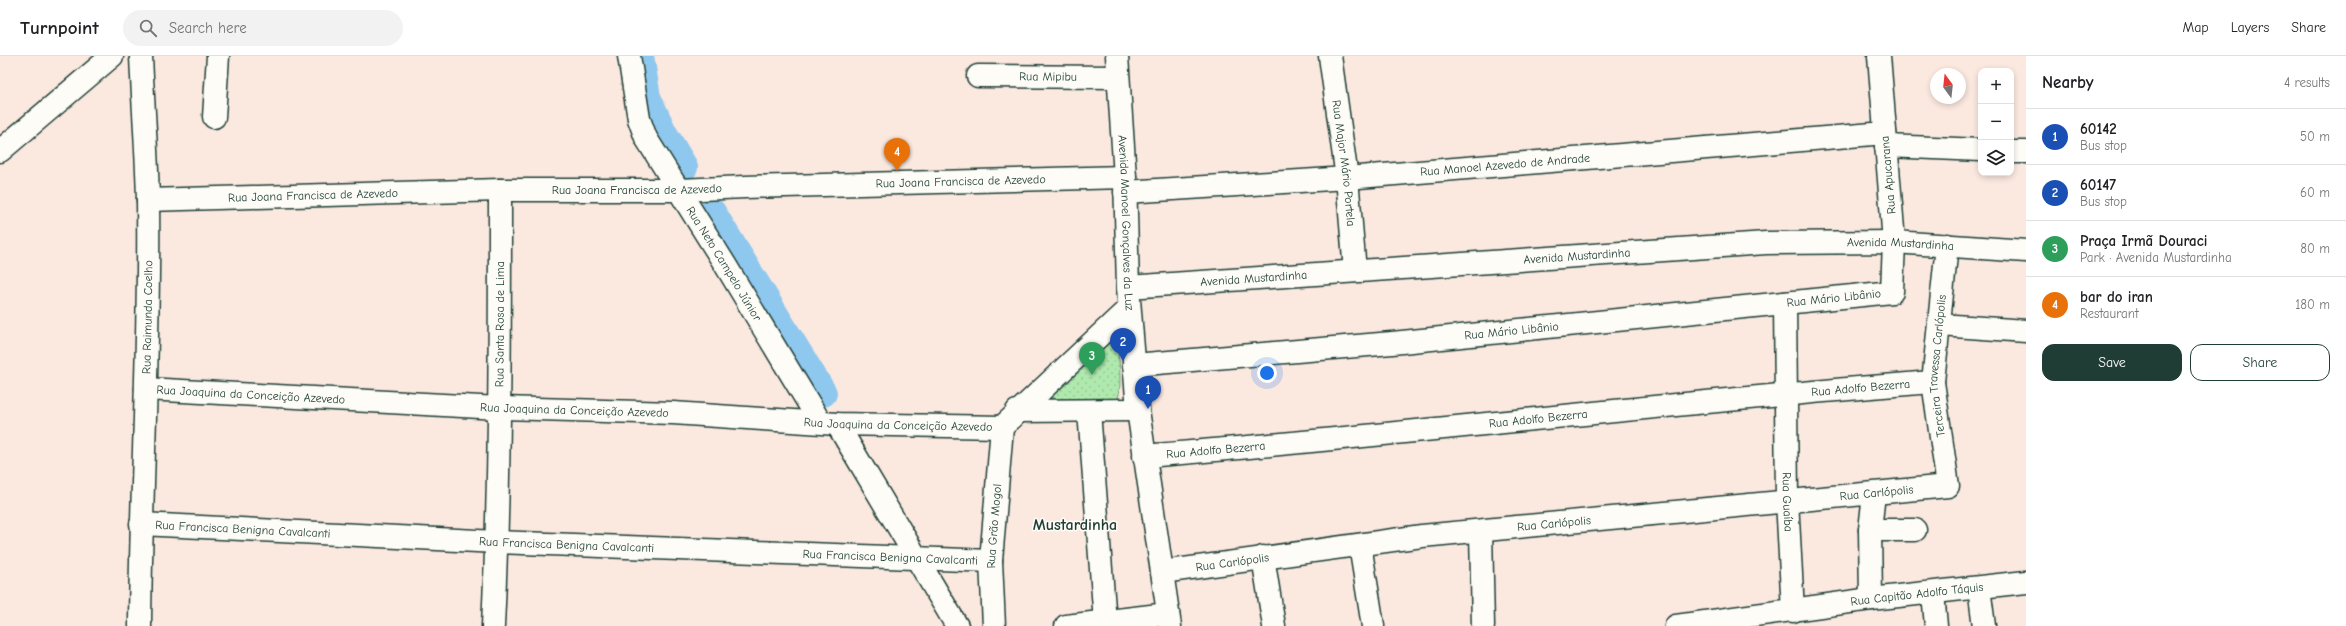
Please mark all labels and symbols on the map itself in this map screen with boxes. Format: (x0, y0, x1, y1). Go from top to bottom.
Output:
north arrow (1930, 68, 1966, 104)
street label: Rua Mipibu (1019, 69, 1077, 84)
street label: Rua Major Mário Portela (1329, 99, 1358, 227)
street label: Avenida Manoel Gonçalves da Luz (1115, 135, 1137, 312)
street label: Rua Apucarana (1878, 135, 1898, 215)
pin: 4 (884, 138, 910, 171)
street label: Rua Manoel Azevedo de Andrade (1419, 151, 1591, 179)
street label: Rua Joana Francisca de Azevedo (875, 172, 1046, 191)
street label: Rua Joana Francisca de Azevedo (552, 181, 722, 197)
street label: Rua Joana Francisca de Azevedo (228, 186, 398, 205)
street label: Rua Neto Campelo Júnior (684, 204, 765, 324)
street label: Avenida Mustardinha (1847, 235, 1954, 253)
street label: Avenida Mustardinha (1523, 245, 1631, 267)
street label: Rua Raimunda Coelho (139, 260, 155, 374)
street label: Rua Santa Rosa de Lima (492, 261, 507, 387)
street label: Avenida Mustardinha (1200, 268, 1308, 289)
street label: Rua Mário Libânio (1786, 286, 1882, 310)
street label: Terceira Travessa Carlópolis (1926, 294, 1949, 438)
street label: Rua Mário Libânio (1464, 319, 1559, 343)
pin: 2 (1110, 328, 1136, 361)
pin: 3 (1079, 342, 1105, 375)
your location (1257, 363, 1277, 383)
pin: 1 (1135, 376, 1161, 409)
street label: Rua Adolfo Bezerra (1811, 377, 1911, 399)
street label: Rua Joaquina da Conceição Azevedo (156, 383, 346, 407)
street label: Rua Joaquina da Conceição Azevedo (480, 400, 669, 420)
street label: Rua Adolfo Bezerra (1488, 407, 1588, 431)
street label: Rua Joaquina da Conceição Azevedo (803, 415, 993, 434)
street label: Rua Adolfo Bezerra (1166, 439, 1266, 461)
street label: Rua Guaíba (1780, 472, 1796, 532)
street label: Rua Carlópolis (1839, 482, 1914, 503)
street label: Rua Grão Mogol (984, 483, 1004, 569)
street label: Rua Carlópolis (1516, 513, 1591, 534)
district label: Mustardinha (1033, 516, 1117, 534)
street label: Rua Francisca Benigna Cavalcanti (155, 518, 331, 541)
street label: Rua Francisca Benigna Cavalcanti (478, 534, 654, 555)
street label: Rua Francisca Benigna Cavalcanti (802, 547, 978, 567)
street label: Rua Carlópolis (1195, 550, 1270, 574)
street label: Rua Capitão Adolfo Táquis (1850, 580, 1984, 609)

